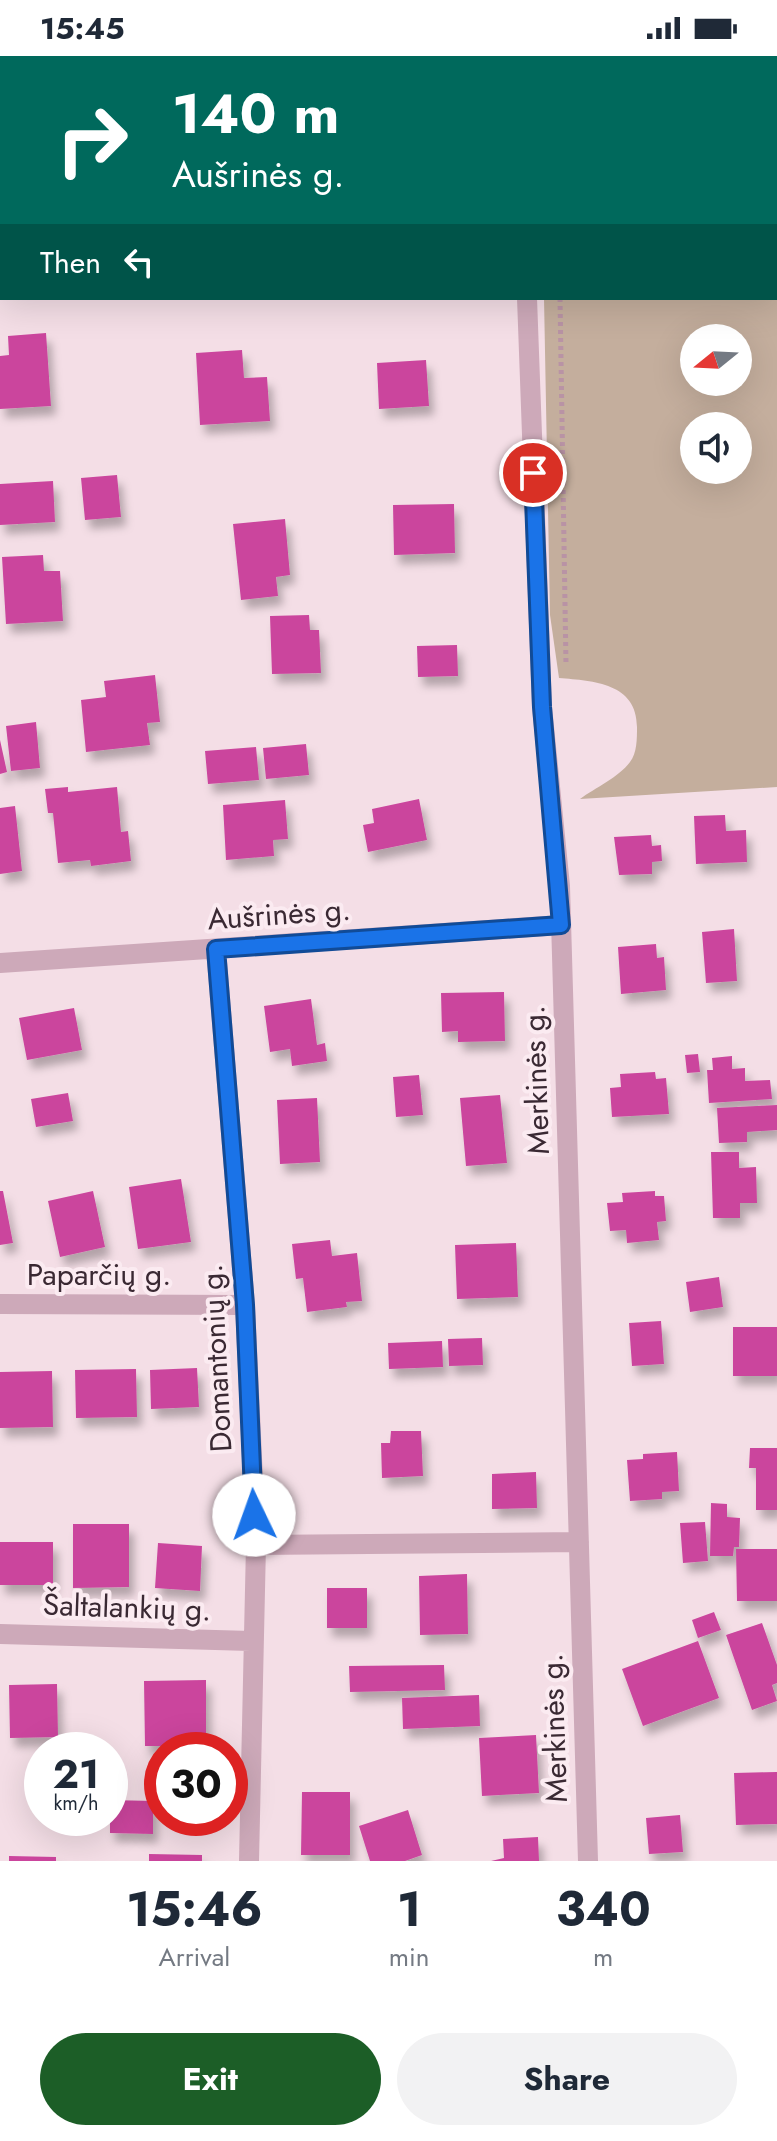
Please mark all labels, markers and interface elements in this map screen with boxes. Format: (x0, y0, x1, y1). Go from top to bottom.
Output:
text: 15:45 (40, 7, 125, 50)
text: 140 m (172, 73, 339, 154)
icon: right (40, 88, 144, 192)
text: Aušrinės g. (172, 148, 344, 200)
icon: left (117, 240, 161, 284)
text: Then (40, 241, 101, 284)
north arrow (680, 324, 752, 396)
map controls (680, 324, 752, 484)
button: sound (680, 412, 752, 484)
pin (499, 439, 567, 507)
icon: arrive (511, 451, 555, 495)
street label: Aušrinės g. (206, 888, 352, 940)
street label: Merkinės g. (512, 1005, 560, 1155)
street label: Paparčių g. (27, 1253, 171, 1296)
street label: Domantonių g. (190, 1263, 242, 1453)
position arrow (212, 1473, 296, 1557)
street label: Šaltalankių g. (42, 1583, 212, 1631)
street label: Merkinės g. (530, 1653, 578, 1803)
speed limit sign: 30 (144, 1732, 248, 1836)
text: 21 (53, 1745, 99, 1803)
text: km/h (53, 1789, 99, 1818)
text: 15:46 (126, 1875, 263, 1944)
text: 1 (397, 1875, 421, 1944)
text: 340 (556, 1875, 651, 1944)
text: Arrival (159, 1938, 230, 1976)
text: min (389, 1938, 430, 1976)
text: m (593, 1938, 613, 1976)
button: Exit (40, 2033, 381, 2125)
button: Share (397, 2033, 737, 2125)

